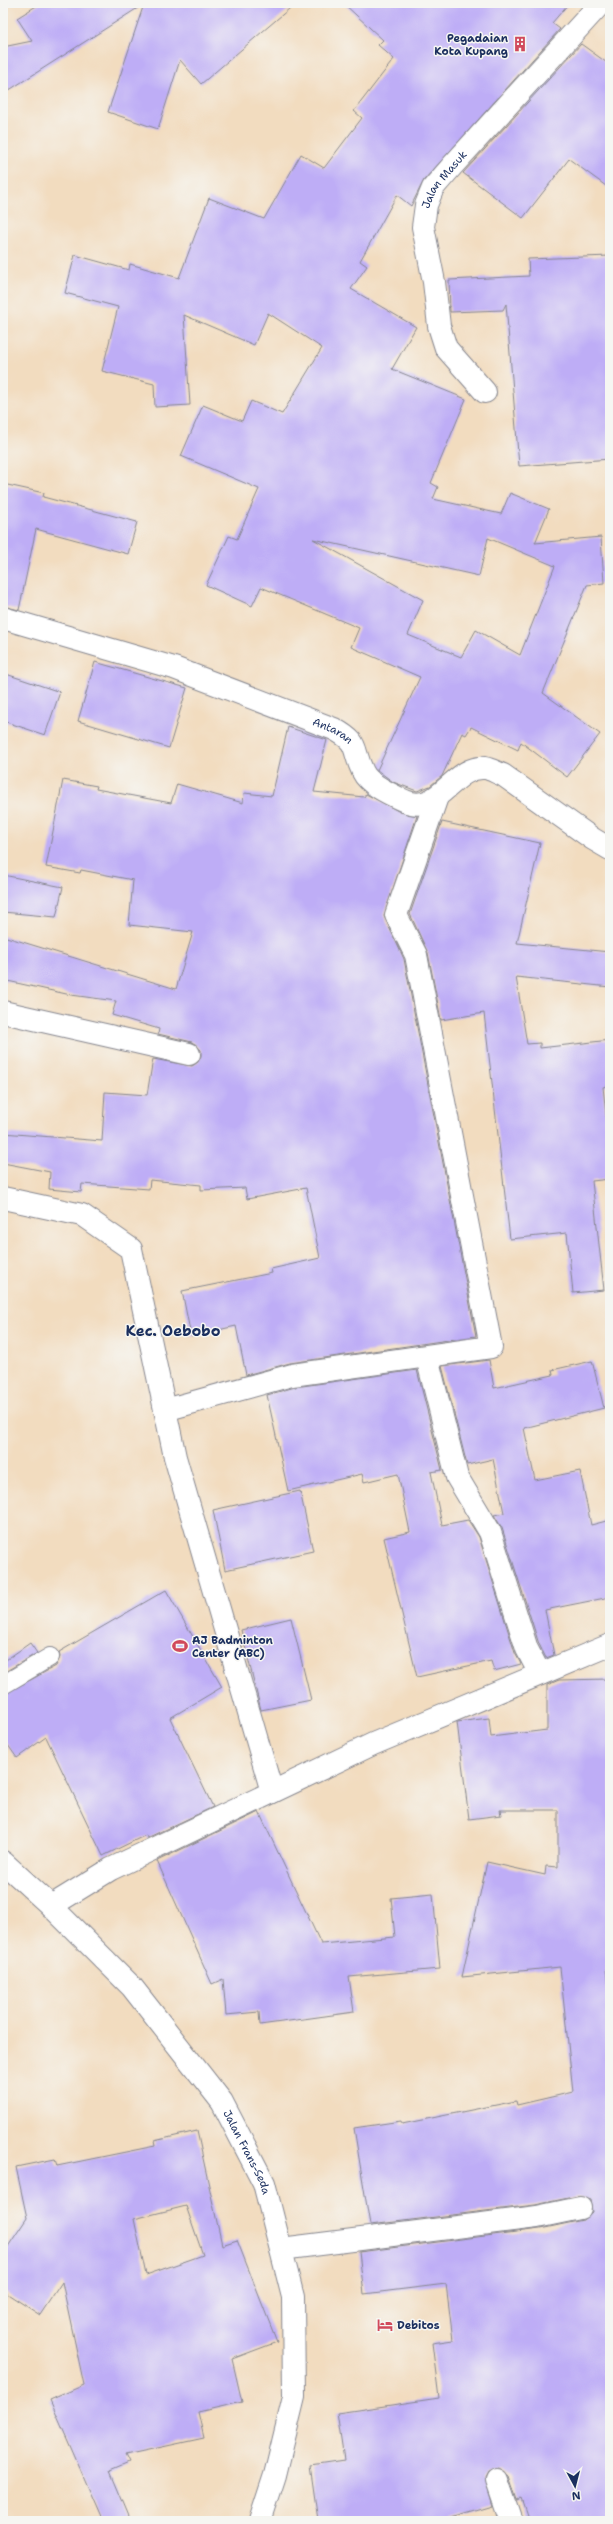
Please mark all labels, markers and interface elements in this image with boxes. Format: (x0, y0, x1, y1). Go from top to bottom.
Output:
place label: Pegadaian Kota Kupang (434, 31, 509, 59)
building icon: Pegadaian Kota Kupang (511, 35, 529, 53)
street label: Jalan Masuk (418, 147, 470, 211)
street label: Antaran (310, 714, 357, 747)
district label: Kec. Oebobo (126, 1321, 221, 1341)
place label: AJ Badminton Center (ABC) (192, 1633, 274, 1661)
sports icon: AJ Badminton Center (ABC) (171, 1637, 189, 1655)
street label: Jalan Frans-Seda (220, 2107, 274, 2196)
hotel icon: Debitos (376, 2316, 394, 2334)
place label: Debitos (397, 2318, 440, 2333)
north arrow (555, 2466, 595, 2506)
text: N (571, 2487, 581, 2503)

